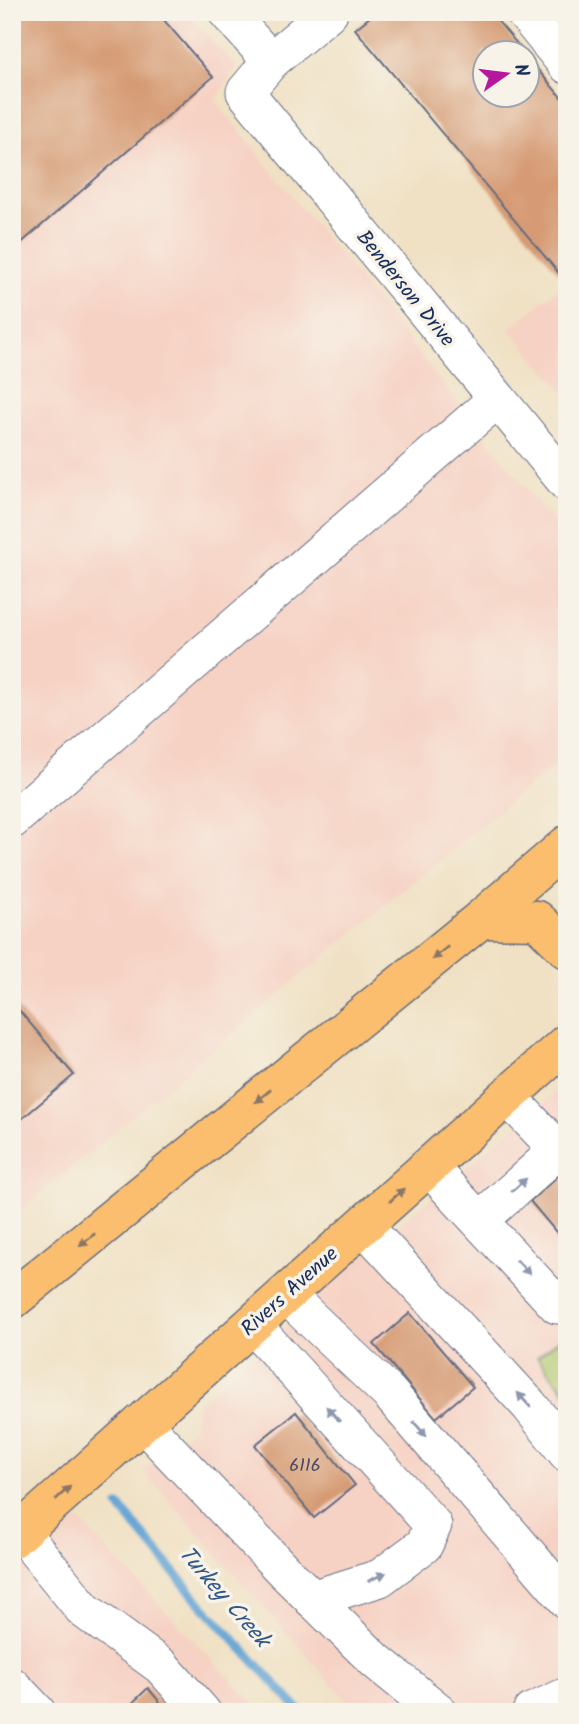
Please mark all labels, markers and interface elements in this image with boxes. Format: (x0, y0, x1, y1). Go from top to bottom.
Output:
north arrow (470, 38, 540, 108)
text: N (505, 61, 537, 80)
street label: Benderson Drive (347, 223, 463, 355)
one-way arrow (431, 945, 449, 960)
one-way arrow (255, 1088, 272, 1103)
one-way arrow (510, 1177, 528, 1193)
one-way arrow (388, 1187, 405, 1203)
one-way arrow (78, 1232, 95, 1247)
street label: Rivers Avenue (234, 1239, 347, 1345)
one-way arrow (515, 1258, 531, 1276)
one-way arrow (516, 1391, 532, 1409)
one-way arrow (326, 1406, 341, 1423)
one-way arrow (412, 1420, 428, 1438)
house number: 6116 (289, 1452, 321, 1481)
one-way arrow (54, 1485, 72, 1501)
water label: Turkey Creek (169, 1538, 280, 1659)
one-way arrow (367, 1571, 387, 1583)

